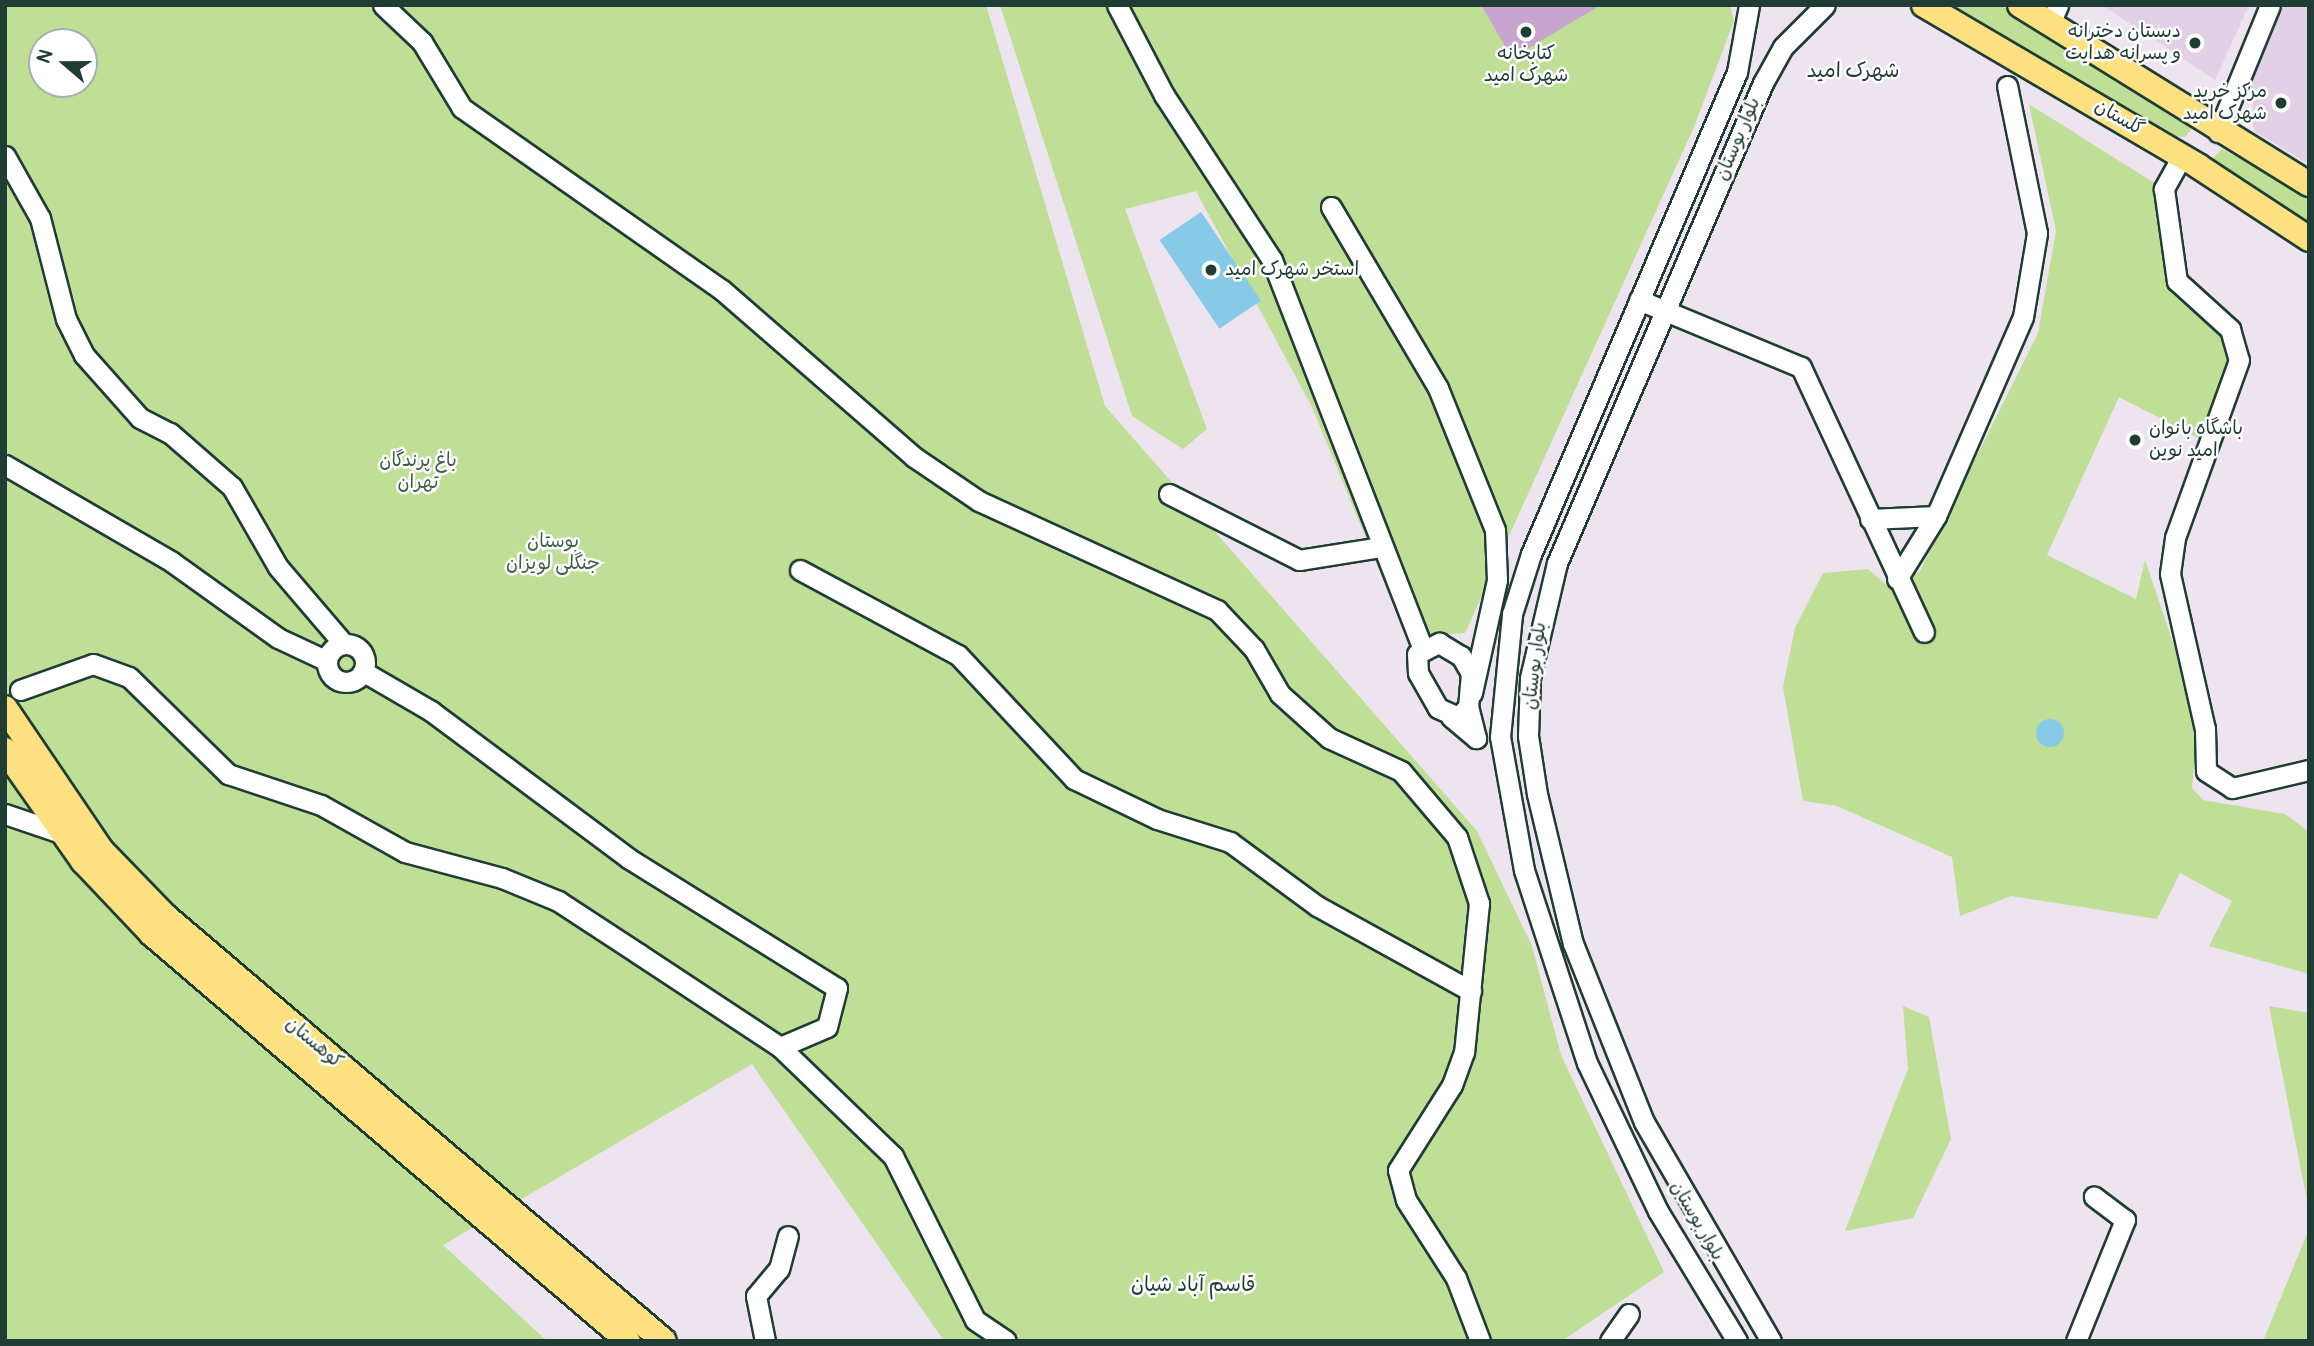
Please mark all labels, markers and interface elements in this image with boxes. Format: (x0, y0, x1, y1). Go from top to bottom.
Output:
place label: دبستان دخترانه و پسرانه هدایت (2065, 21, 2181, 65)
marker: کتابخانه شهرک امید (1518, 24, 1534, 40)
north arrow (28, 28, 98, 98)
marker: دبستان دخترانه و پسرانه هدایت (2187, 35, 2203, 51)
place label: کتابخانه شهرک امید (1484, 43, 1568, 87)
text: N (32, 46, 59, 67)
district label: شهرک امید (1806, 58, 1900, 84)
place label: مرکز خرید شهرک امید (2183, 81, 2267, 125)
street label: بلوار بوستان (1710, 94, 1766, 184)
street label: گلستان (2090, 95, 2148, 141)
marker: مرکز خرید شهرک امید (2273, 95, 2289, 111)
place label: استخر شهرک امید (1225, 259, 1359, 281)
marker: استخر شهرک امید (1203, 262, 1219, 278)
place label: باشگاه بانوان امید نوین (2149, 418, 2243, 462)
marker: باشگاه بانوان امید نوین (2127, 432, 2143, 448)
park label: باغ پرندگان تهران (379, 450, 457, 494)
park label: بوستان جنگلی لویزان (506, 531, 600, 575)
street label: بلوار بوستان (1518, 621, 1552, 711)
street label: کوهستان (281, 1012, 347, 1074)
street label: بلوار بوستان (1665, 1177, 1729, 1265)
district label: قاسم آباد شیان (1131, 1272, 1255, 1298)

